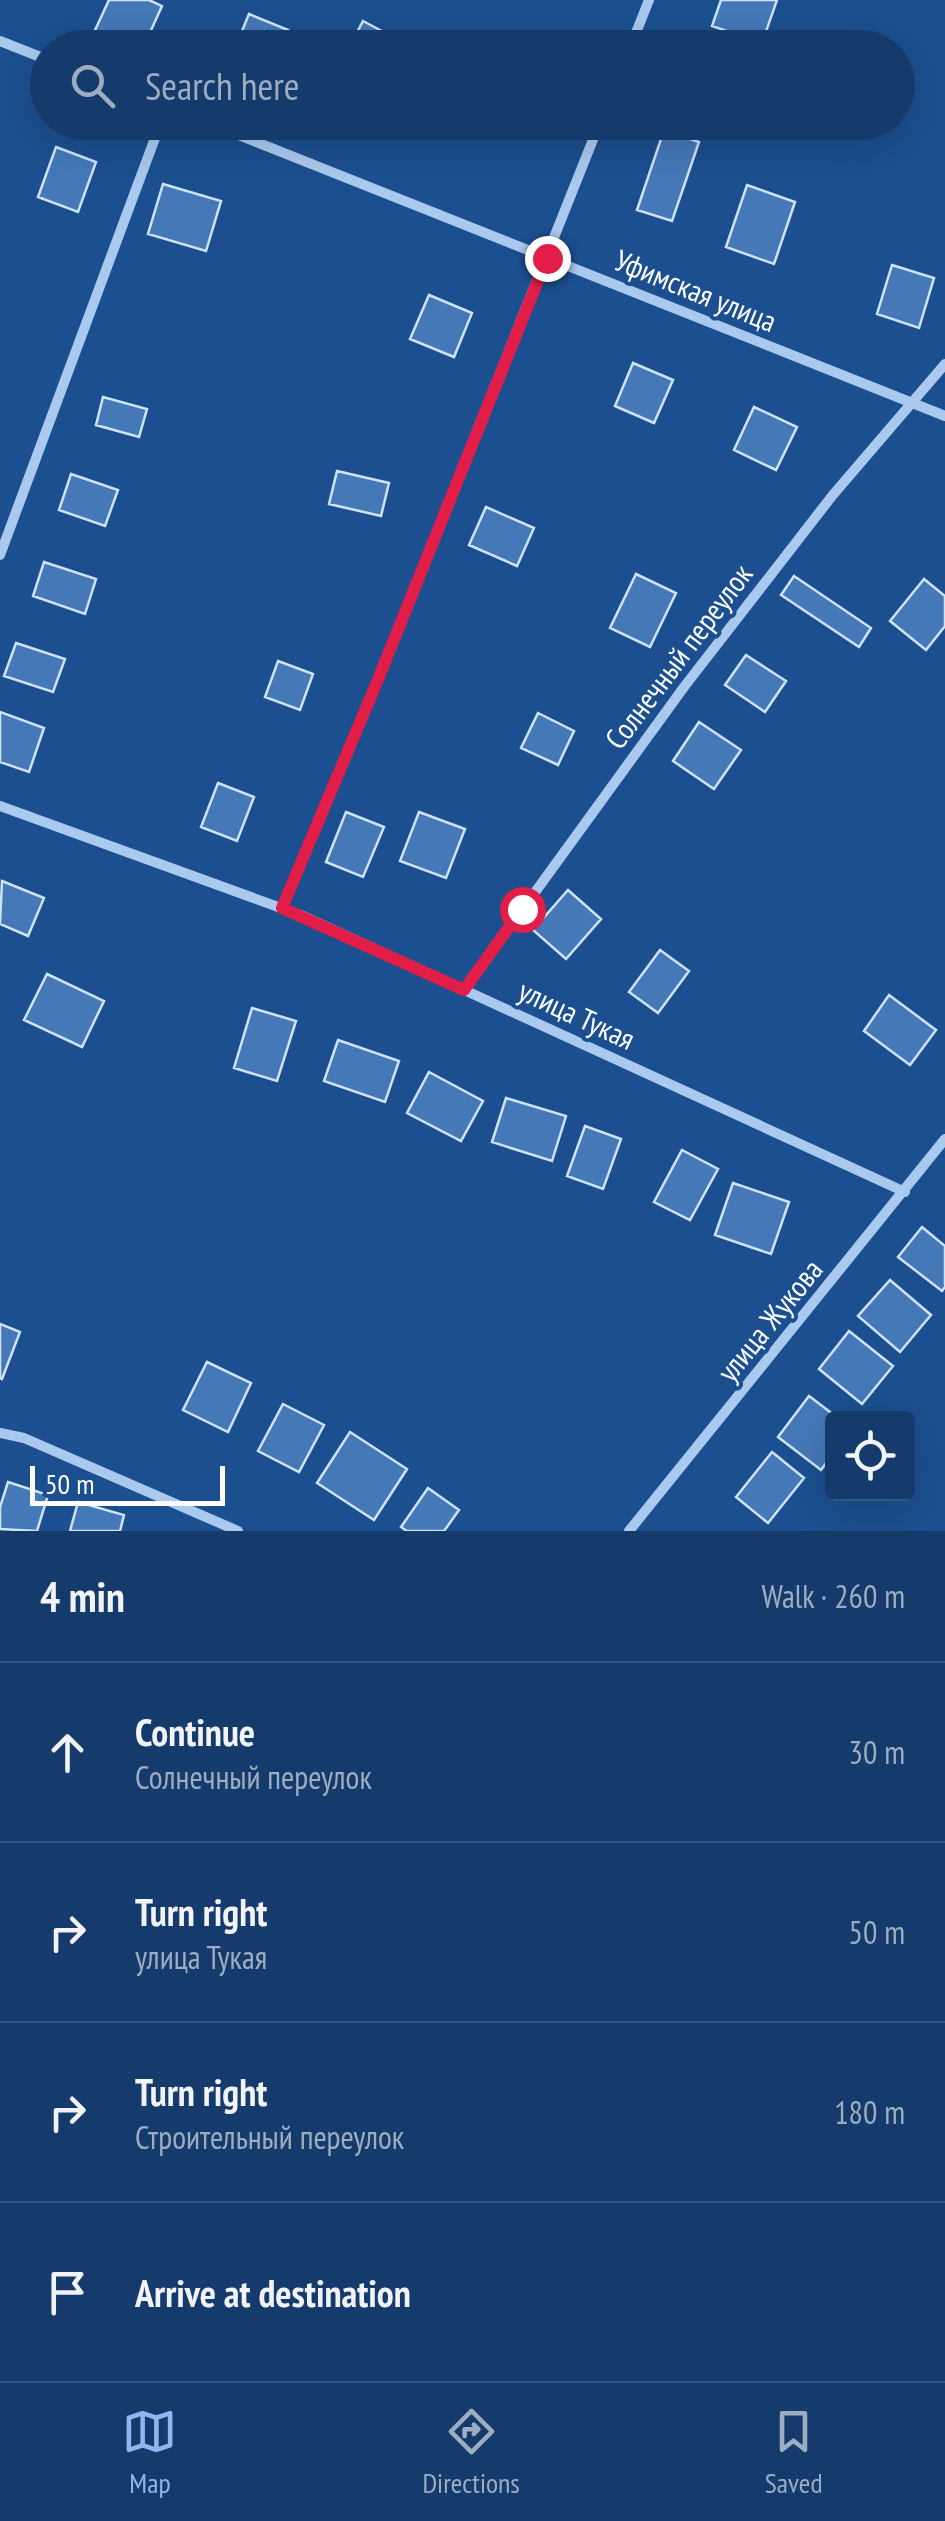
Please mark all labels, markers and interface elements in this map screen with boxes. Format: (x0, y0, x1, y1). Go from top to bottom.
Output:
search box (30, 30, 915, 140)
icon: search (65, 58, 120, 113)
text: Search here (145, 61, 299, 110)
route end (525, 236, 571, 282)
street label: Уфимская улица (610, 240, 782, 340)
street label: Солнечный переулок (596, 555, 761, 756)
route start (500, 887, 546, 933)
street label: улица Тукая (513, 970, 641, 1058)
street label: улица Жукова (708, 1251, 830, 1389)
map controls (825, 1411, 915, 1501)
button: locate (825, 1411, 915, 1501)
scale bar (30, 1461, 225, 1506)
text: 50 m (45, 1465, 94, 1502)
text: 4 min (40, 1569, 125, 1624)
text: Walk · 260 m (761, 1575, 905, 1617)
text: Continue (135, 1707, 255, 1756)
icon: ahead (40, 1725, 95, 1780)
text: 30 m (849, 1731, 905, 1773)
text: Солнечный переулок (135, 1756, 372, 1798)
text: Turn right (135, 1887, 267, 1936)
icon: right (40, 1905, 95, 1960)
text: 50 m (849, 1911, 905, 1953)
text: улица Тукая (135, 1936, 267, 1978)
text: Turn right (135, 2067, 267, 2116)
icon: right (40, 2085, 95, 2140)
text: 180 m (834, 2091, 905, 2133)
text: Строительный переулок (135, 2116, 404, 2158)
icon: arrive (40, 2265, 95, 2320)
text: Arrive at destination (135, 2268, 411, 2317)
tab: Map (122, 2404, 177, 2501)
tab: Directions (422, 2404, 520, 2501)
tab: Saved (765, 2404, 823, 2501)

